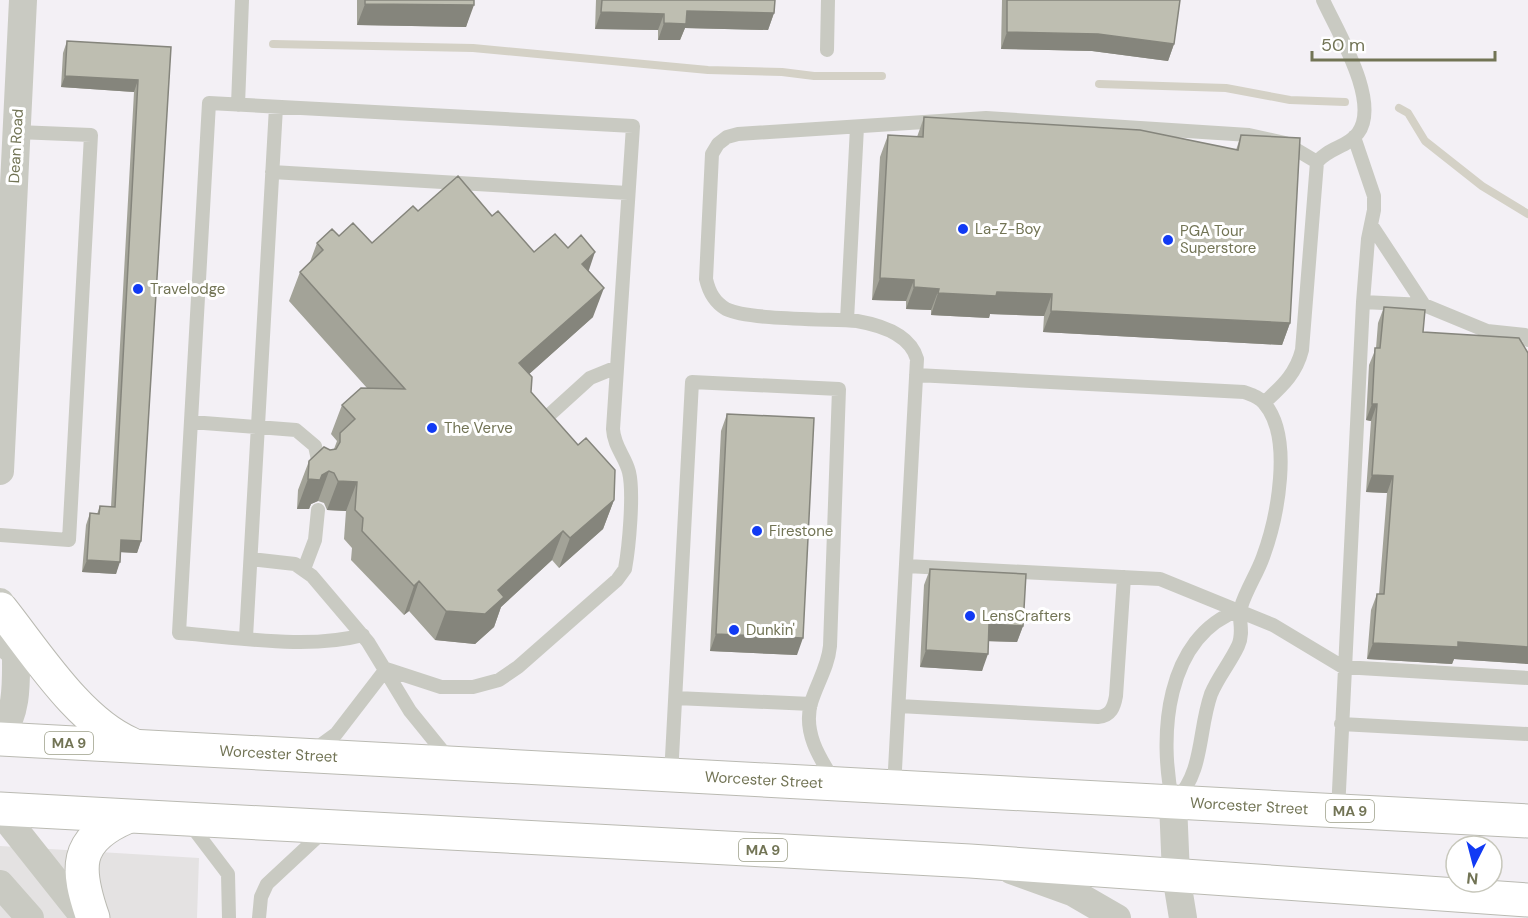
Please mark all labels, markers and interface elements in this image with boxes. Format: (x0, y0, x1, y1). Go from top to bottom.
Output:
scale bar (1312, 24, 1495, 62)
text: 50 m (1321, 33, 1365, 57)
street label: Dean Road (4, 108, 28, 184)
place label: La-Z-Boy (975, 219, 1042, 239)
place label: PGA Tour Superstore (1180, 221, 1256, 258)
marker: La-Z-Boy (956, 222, 970, 236)
marker: PGA Tour Superstore (1161, 233, 1175, 247)
place label: Travelodge (150, 279, 225, 299)
marker: Travelodge (131, 282, 145, 296)
place label: The Verve (444, 418, 513, 438)
marker: The Verve (425, 421, 439, 435)
place label: Firestone (769, 521, 833, 541)
marker: Firestone (750, 524, 764, 538)
place label: LensCrafters (982, 606, 1071, 626)
marker: LensCrafters (963, 609, 977, 623)
place label: Dunkin' (746, 620, 795, 640)
marker: Dunkin' (727, 623, 741, 637)
road number: MA 9 (45, 732, 93, 754)
street label: Worcester Street (219, 741, 338, 767)
street label: Worcester Street (704, 767, 824, 793)
street label: Worcester Street (1189, 793, 1309, 819)
road number: MA 9 (1326, 800, 1374, 822)
north arrow (1444, 834, 1504, 894)
road number: MA 9 (739, 839, 787, 861)
text: N (1466, 867, 1479, 889)

